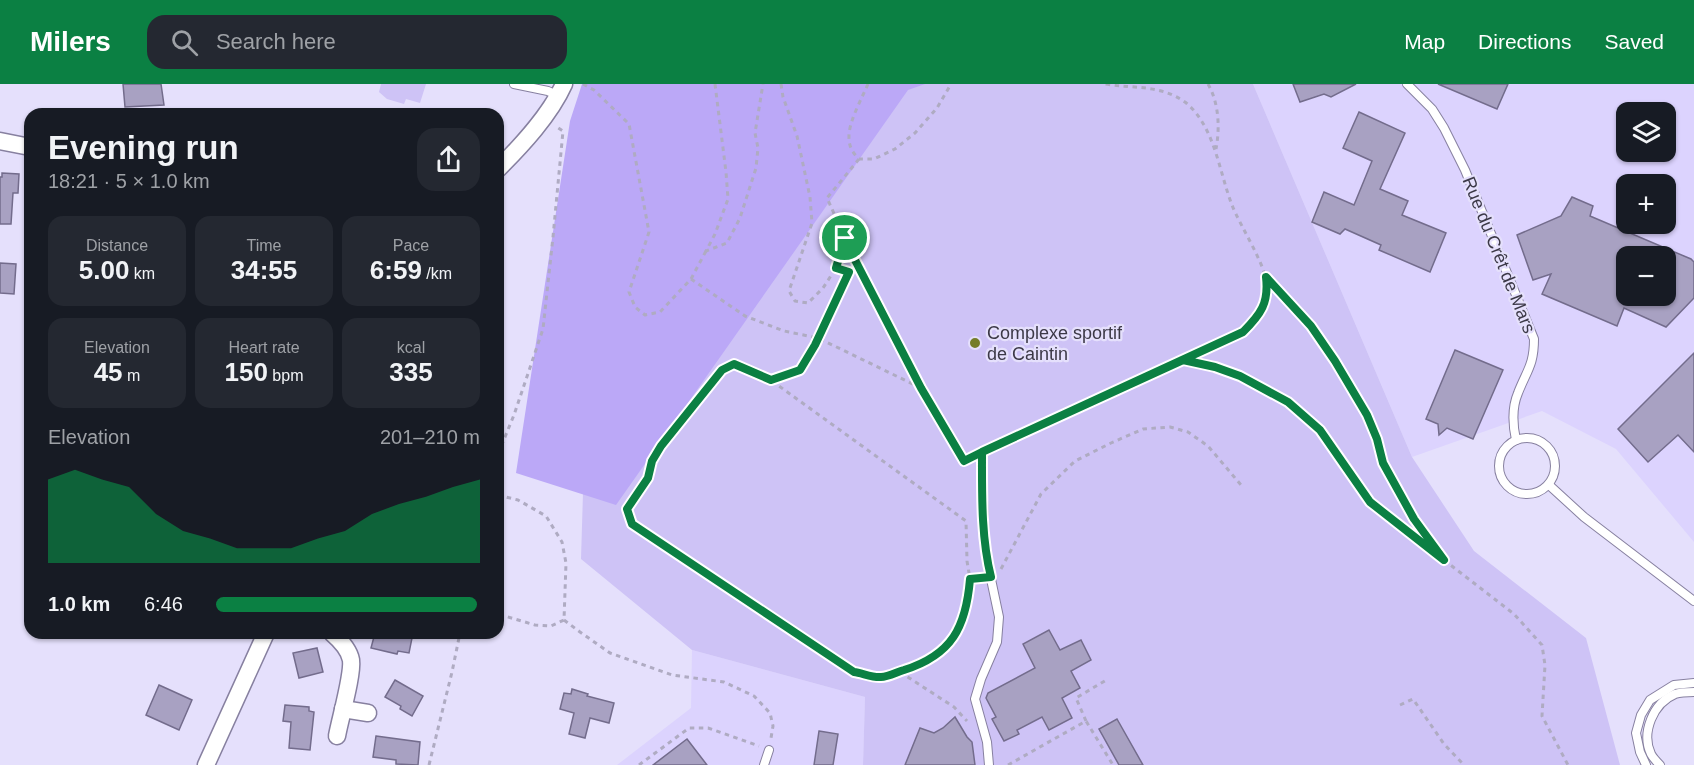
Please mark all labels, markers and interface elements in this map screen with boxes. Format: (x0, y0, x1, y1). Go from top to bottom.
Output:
search box (147, 15, 567, 69)
text: Milers (30, 26, 111, 57)
icon: search (168, 26, 201, 59)
text: Search here (216, 29, 336, 54)
text: Map (1404, 30, 1445, 53)
text: Directions (1478, 30, 1571, 53)
text: Saved (1604, 30, 1664, 53)
map controls (1616, 102, 1676, 306)
button: layers (1616, 102, 1676, 162)
button: share (417, 128, 480, 191)
text: Evening run (48, 129, 239, 166)
text: 18:21 · 5 × 1.0 km (48, 170, 210, 192)
street label: Rue du Crêt de Mars (1458, 174, 1540, 336)
button: + (1616, 174, 1676, 234)
pin (819, 212, 870, 263)
icon: arrive (828, 221, 861, 254)
text: Distance (86, 237, 148, 254)
text: Time (247, 237, 281, 254)
text: Pace (393, 237, 429, 254)
button: − (1616, 246, 1676, 306)
text: 5.00 (79, 255, 129, 285)
text: 34:55 (231, 255, 297, 285)
text: 6:59 (370, 255, 422, 285)
text: km (129, 265, 155, 282)
text: /km (422, 265, 452, 282)
place label: Complexe sportif de Caintin (987, 323, 1123, 364)
marker: Complexe sportif de Caintin (968, 336, 982, 350)
text: Elevation (84, 339, 150, 356)
text: Heart rate (228, 339, 300, 356)
text: kcal (397, 339, 425, 356)
text: 45 (94, 357, 123, 387)
text: 150 (225, 357, 268, 387)
text: 335 (389, 357, 433, 387)
text: m (123, 367, 140, 384)
text: bpm (268, 367, 303, 384)
text: Elevation (48, 426, 130, 448)
text: 201–210 m (380, 426, 480, 448)
text: 1.0 km (48, 593, 110, 615)
text: 6:46 (144, 593, 183, 615)

